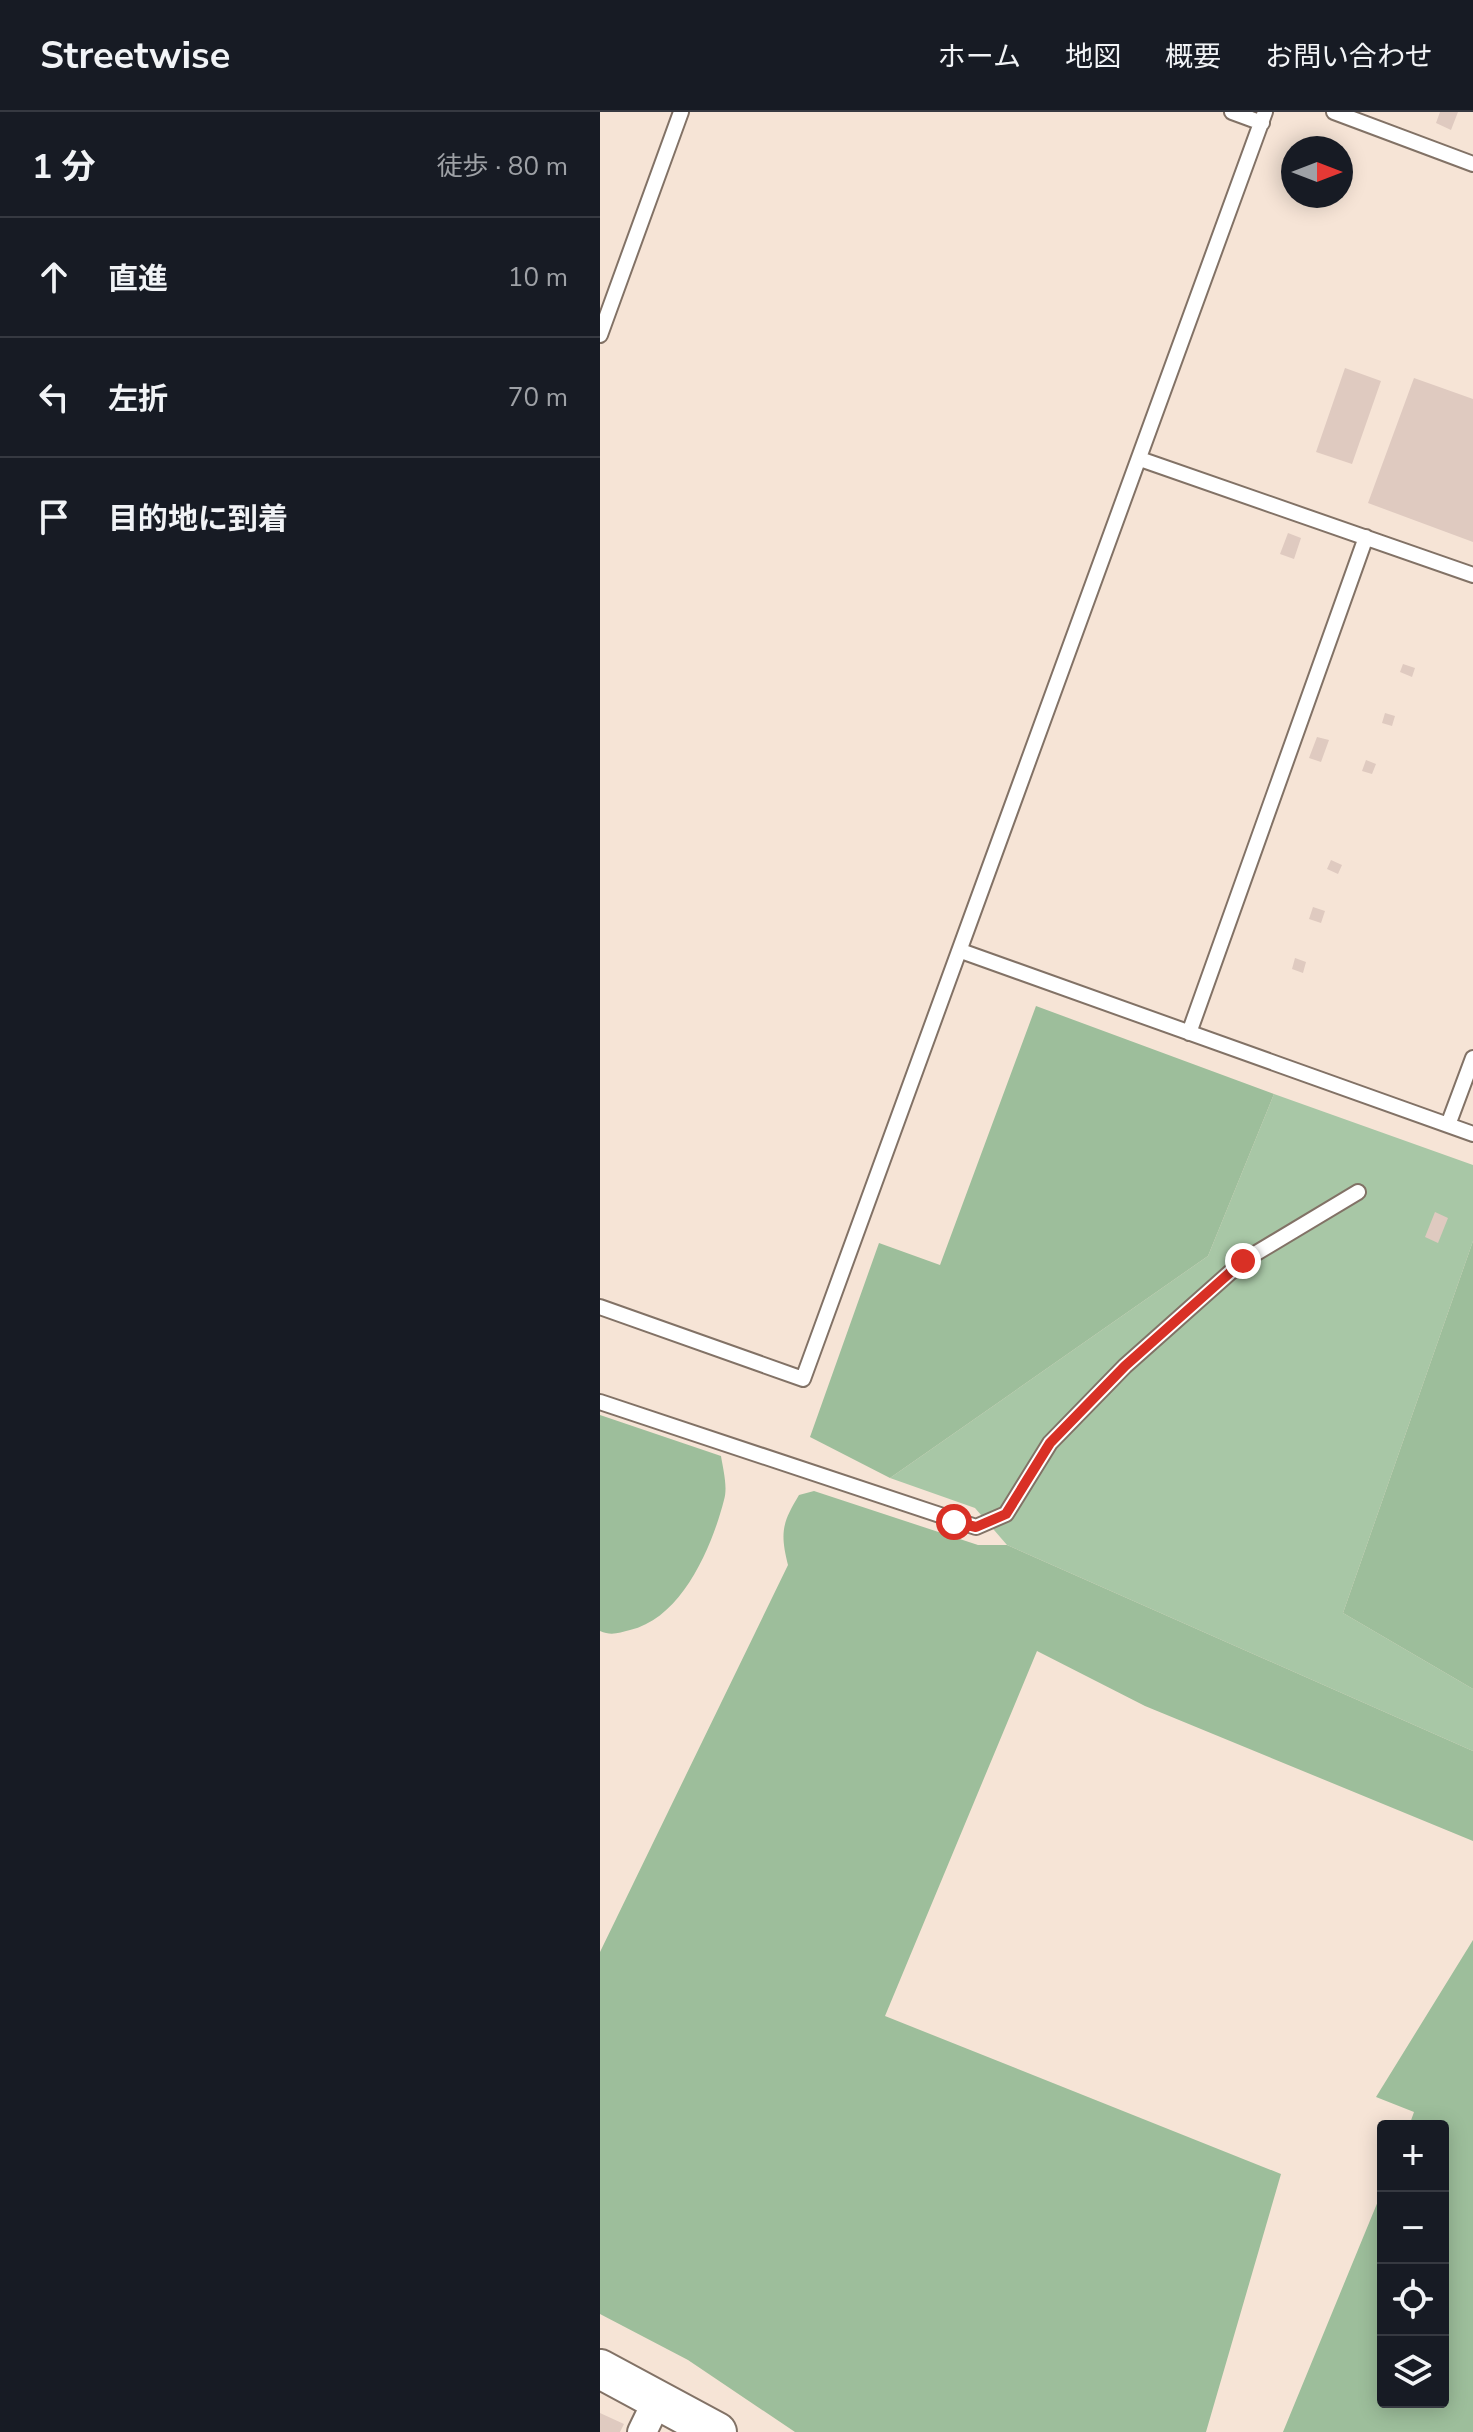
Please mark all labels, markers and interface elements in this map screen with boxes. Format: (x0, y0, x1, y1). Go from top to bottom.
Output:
text: Streetwise (40, 30, 230, 81)
text: ホーム (938, 38, 1021, 76)
text: 地図 (1065, 38, 1121, 76)
text: 概要 (1165, 38, 1221, 76)
text: お問い合わせ (1265, 38, 1433, 76)
north arrow (1281, 136, 1353, 208)
text: 1 分 (32, 144, 96, 190)
text: 徒歩 · 80 m (437, 149, 568, 184)
icon: ahead (32, 255, 76, 299)
text: 直進 (108, 259, 168, 300)
text: 10 m (508, 260, 568, 295)
icon: left (32, 375, 76, 419)
text: 左折 (108, 379, 168, 420)
text: 70 m (508, 380, 568, 415)
icon: arrive (32, 495, 76, 539)
text: 目的地に到着 (108, 499, 288, 540)
route end (1225, 1243, 1261, 1279)
route start (936, 1504, 972, 1540)
map controls (1377, 2120, 1449, 2408)
button: + (1377, 2120, 1449, 2192)
button: − (1377, 2192, 1449, 2264)
button: locate (1377, 2264, 1449, 2336)
button: layers (1377, 2336, 1449, 2408)

